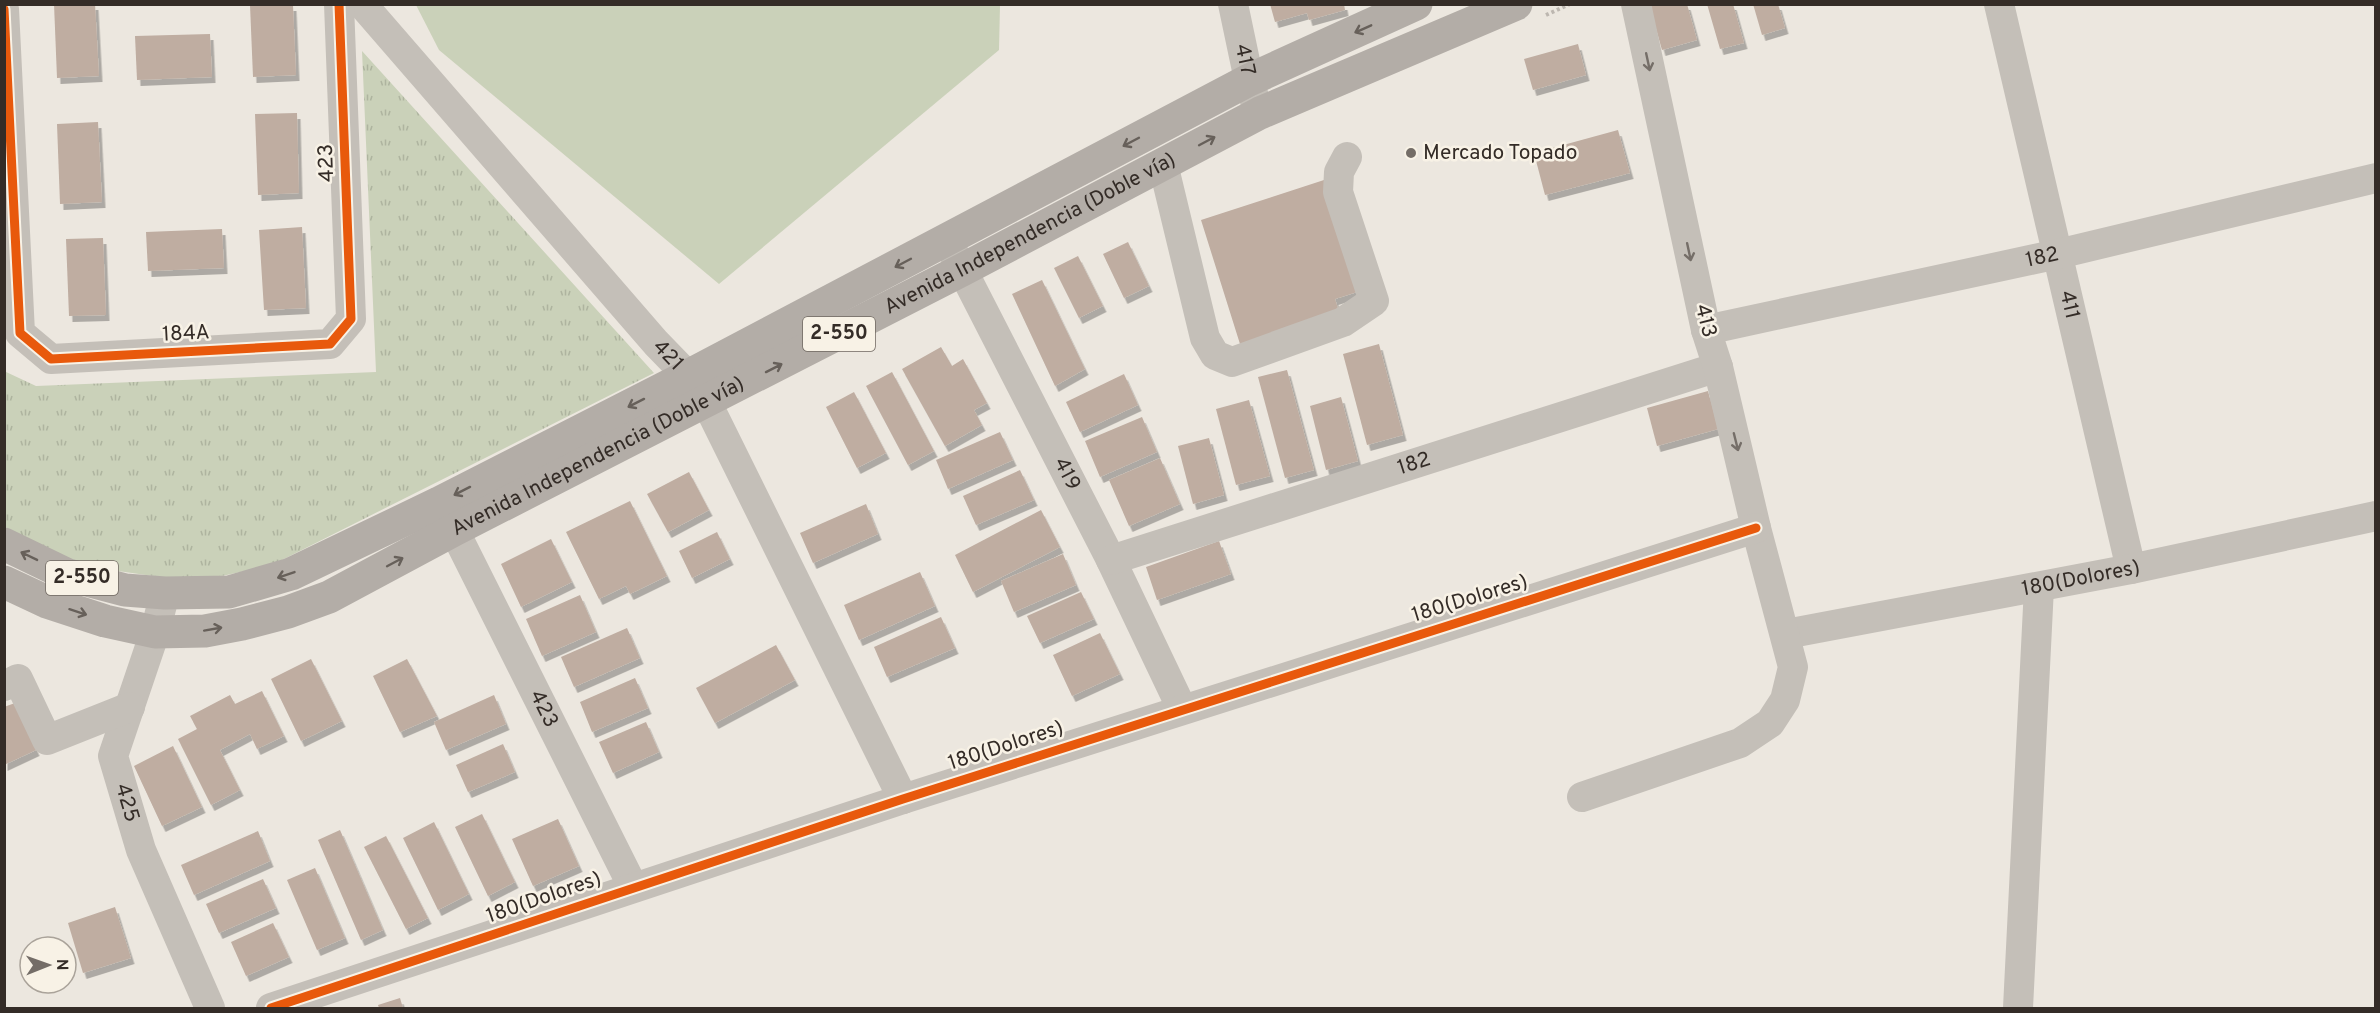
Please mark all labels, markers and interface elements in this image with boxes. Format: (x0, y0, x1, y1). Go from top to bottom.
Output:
one-way arrow (1354, 23, 1372, 35)
street label: 417 (1228, 41, 1261, 78)
one-way arrow (1643, 51, 1654, 71)
one-way arrow (1198, 135, 1215, 147)
one-way arrow (1123, 136, 1140, 148)
place label: Mercado Topado (1423, 140, 1577, 167)
street label: 423 (313, 143, 341, 183)
street label: Avenida Independencia (Doble vía) (880, 146, 1180, 321)
marker: Mercado Topado (1404, 146, 1418, 160)
street label: 182 (2023, 241, 2061, 274)
one-way arrow (1684, 242, 1696, 261)
one-way arrow (895, 257, 912, 269)
street label: 411 (2053, 288, 2086, 322)
street label: 413 (1688, 301, 1722, 341)
road number: 2-550 (803, 317, 875, 351)
street label: 184A (162, 319, 210, 349)
street label: 421 (647, 334, 689, 377)
one-way arrow (764, 362, 782, 373)
street label: Avenida Independencia (Doble vía) (447, 370, 749, 542)
one-way arrow (627, 397, 645, 409)
one-way arrow (1730, 432, 1742, 451)
street label: 182 (1394, 446, 1434, 482)
street label: 419 (1047, 453, 1087, 495)
one-way arrow (454, 486, 472, 498)
one-way arrow (20, 549, 38, 561)
street label: 180(Dolores) (2019, 554, 2143, 603)
one-way arrow (385, 556, 403, 567)
road number: 2-550 (46, 561, 118, 595)
street label: 180(Dolores) (1409, 569, 1531, 629)
one-way arrow (277, 570, 296, 581)
one-way arrow (68, 607, 87, 618)
one-way arrow (203, 624, 222, 635)
street label: 423 (523, 685, 564, 732)
street label: 180(Dolores) (945, 715, 1067, 777)
street label: 425 (108, 780, 145, 825)
street label: 180(Dolores) (483, 866, 605, 930)
north arrow (18, 935, 78, 995)
text: N (51, 959, 71, 971)

